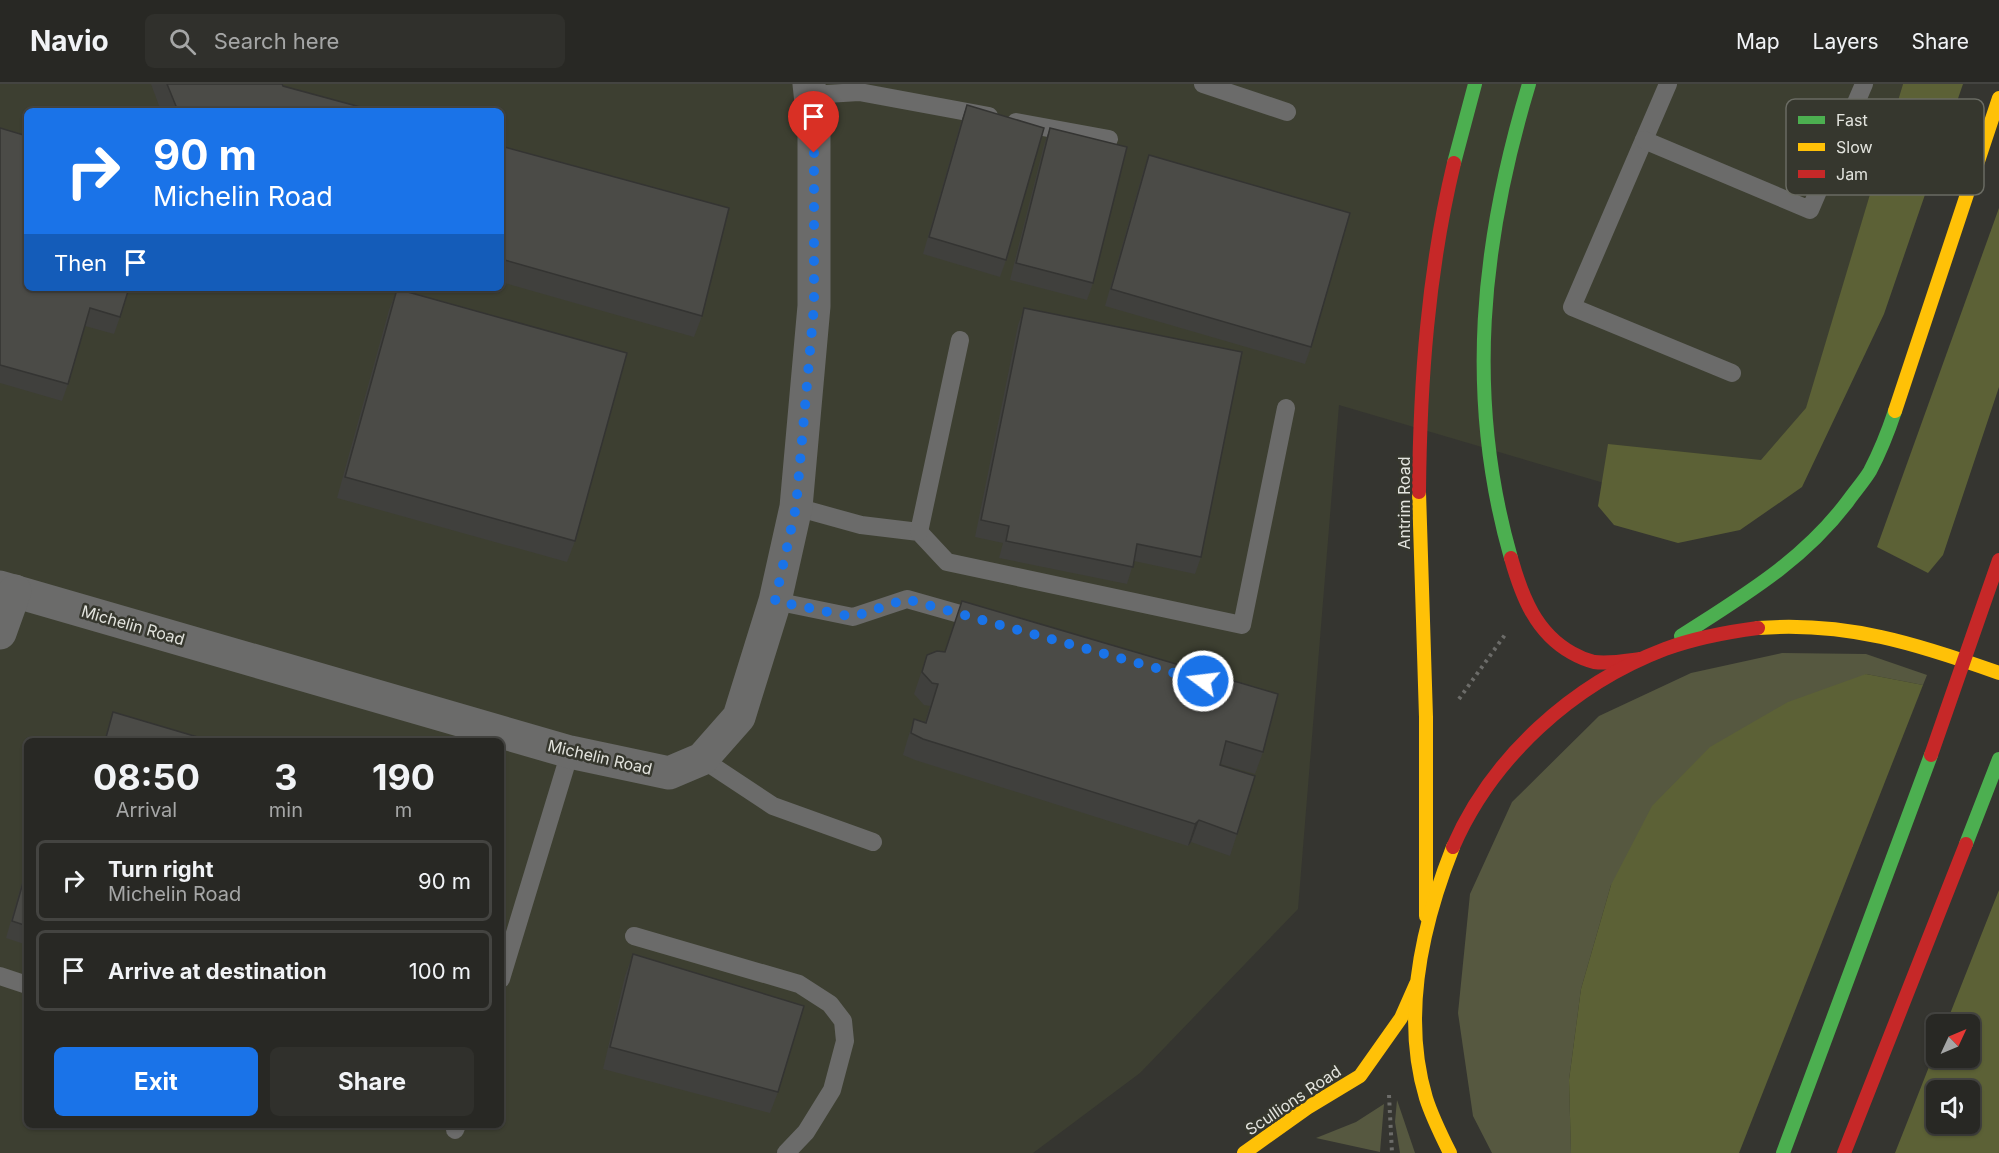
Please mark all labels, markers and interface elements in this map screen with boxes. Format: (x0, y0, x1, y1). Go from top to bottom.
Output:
search box (145, 14, 565, 68)
text: Navio (30, 24, 109, 58)
icon: search (166, 25, 199, 58)
text: Search here (214, 28, 339, 54)
text: Map (1736, 29, 1780, 54)
text: Layers (1813, 29, 1879, 54)
text: Share (1912, 29, 1969, 54)
pin (788, 91, 839, 153)
legend (1786, 99, 1984, 195)
icon: arrive (797, 100, 830, 133)
text: Fast (1836, 110, 1868, 130)
text: 90 m (153, 129, 257, 180)
icon: right (54, 132, 132, 210)
text: Slow (1836, 137, 1873, 157)
text: Jam (1836, 164, 1868, 184)
text: Michelin Road (153, 180, 333, 213)
icon: arrive (119, 246, 152, 279)
text: Then (54, 250, 107, 276)
street label: Antrim Road (1394, 457, 1414, 549)
street label: Michelin Road (79, 601, 187, 649)
position arrow (1171, 649, 1235, 713)
street label: Michelin Road (546, 735, 654, 779)
text: 08:50 (93, 755, 200, 799)
text: 3 (274, 755, 298, 799)
text: 190 (372, 755, 435, 799)
text: Arrival (116, 798, 177, 822)
text: min (269, 798, 303, 822)
text: m (395, 798, 412, 822)
text: Turn right (108, 856, 214, 882)
icon: right (57, 864, 90, 897)
text: 90 m (418, 868, 471, 894)
text: Michelin Road (108, 882, 241, 906)
icon: arrive (57, 954, 90, 987)
text: Arrive at destination (108, 958, 327, 984)
text: 100 m (409, 958, 471, 984)
north arrow (1926, 1014, 1980, 1068)
map controls (1926, 1014, 1980, 1134)
button: Exit (54, 1047, 258, 1116)
button: Share (270, 1047, 474, 1116)
street label: Scullions Road (1241, 1061, 1345, 1139)
button: sound (1926, 1080, 1980, 1134)

